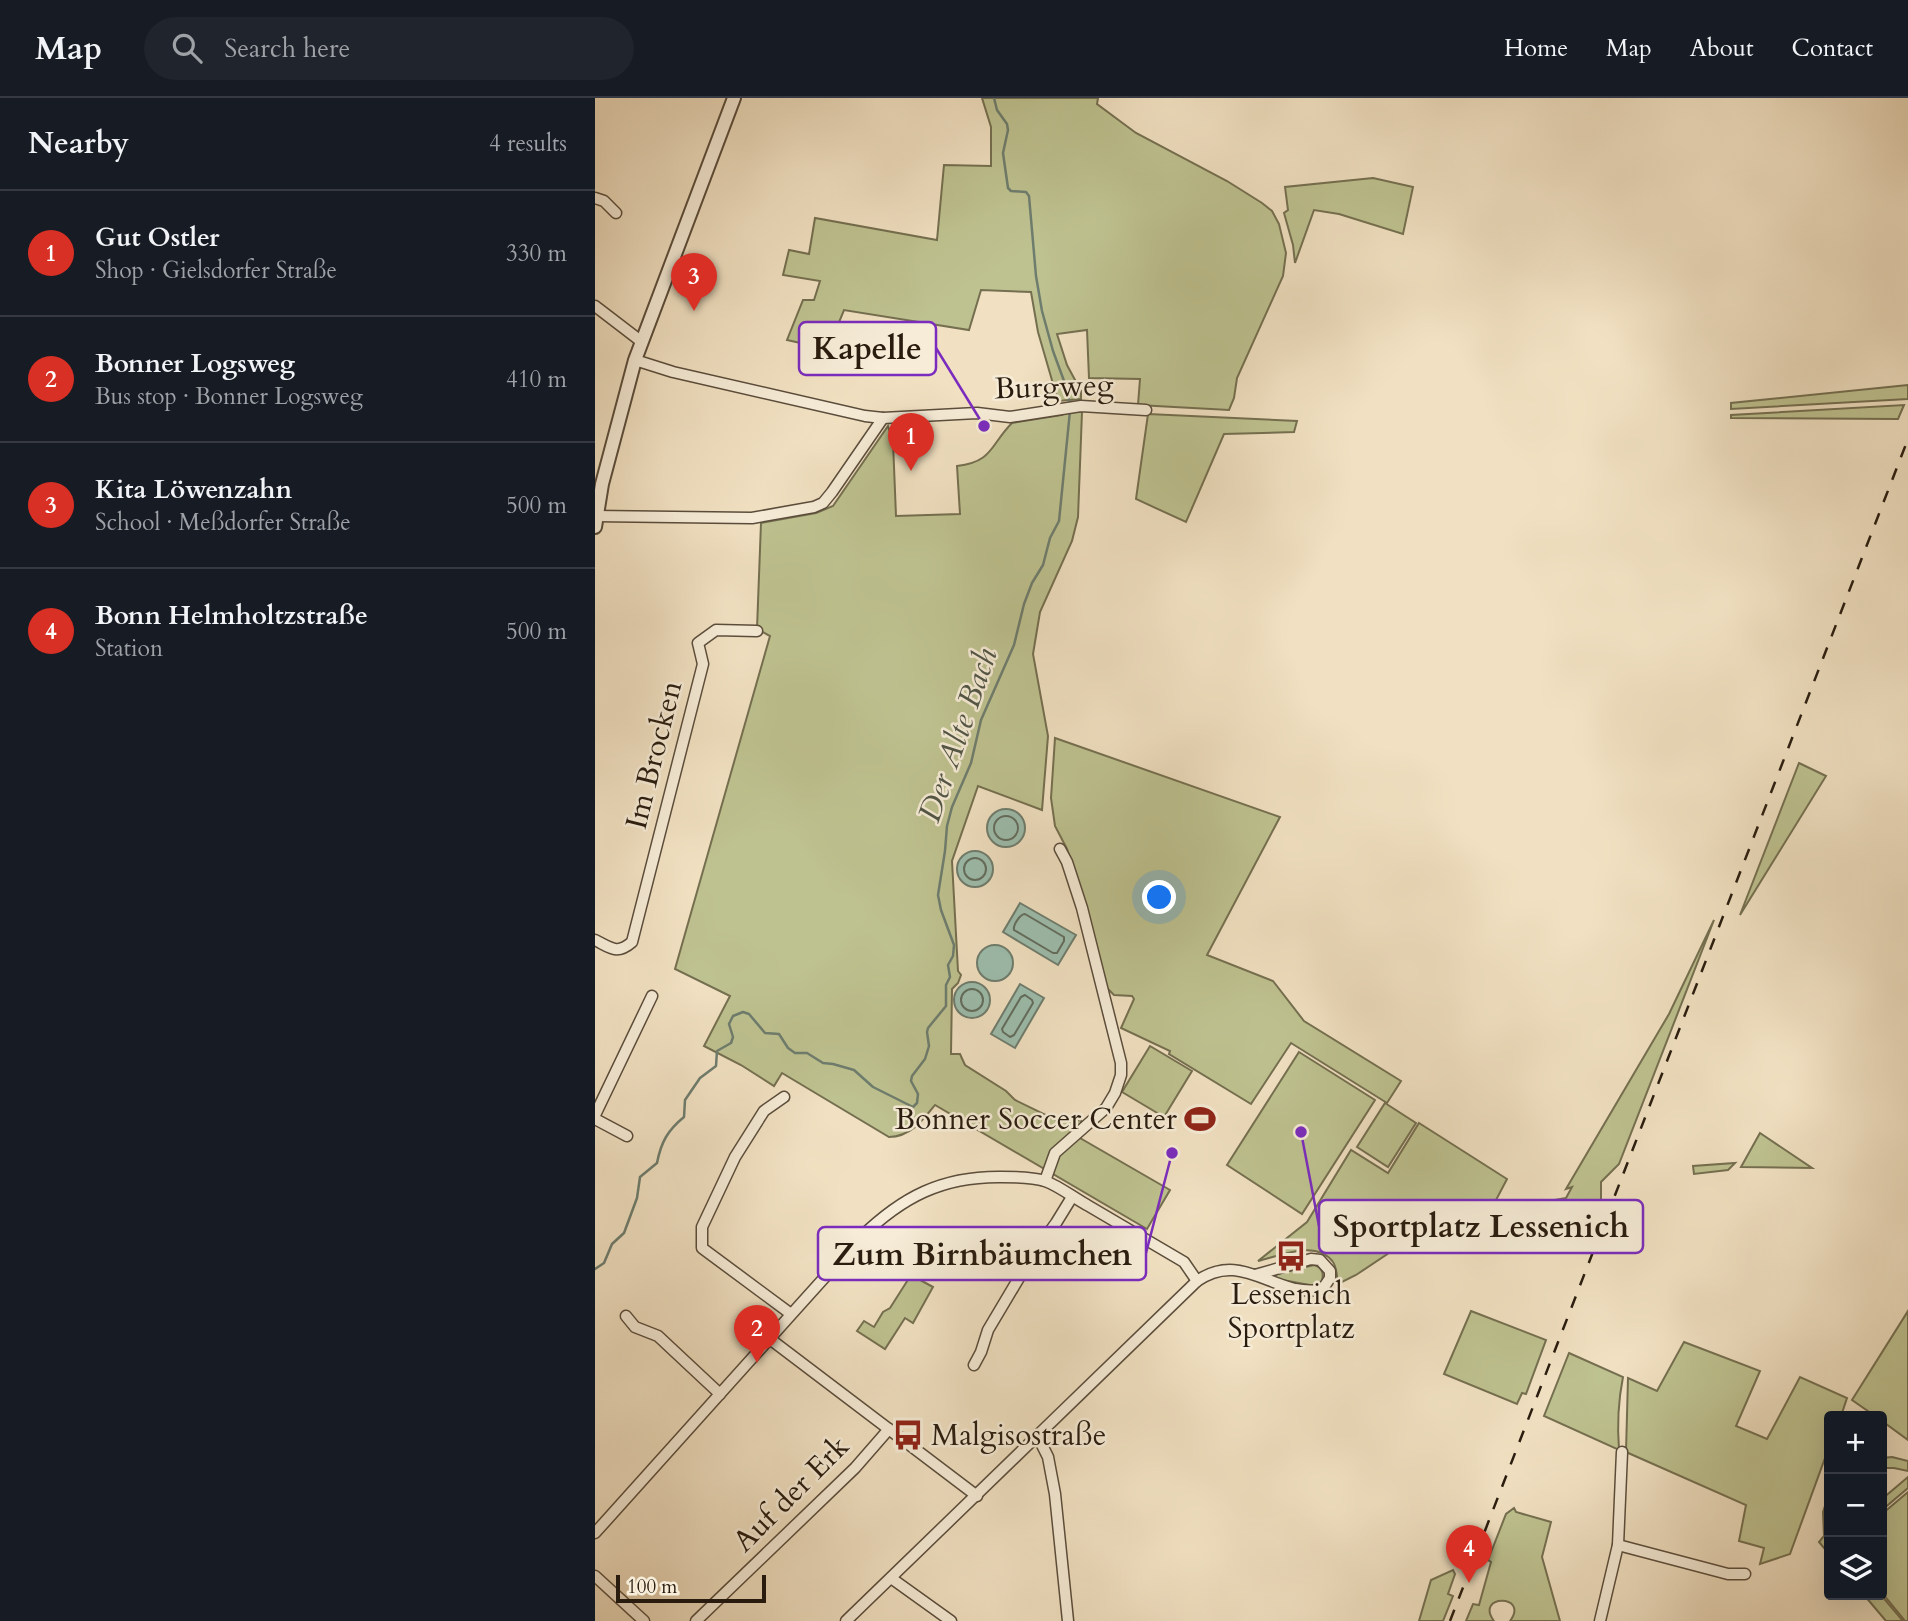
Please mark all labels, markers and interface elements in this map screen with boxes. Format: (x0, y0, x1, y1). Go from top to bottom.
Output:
search box (144, 17, 634, 80)
text: Map (35, 26, 102, 71)
icon: search (168, 29, 206, 67)
text: Search here (224, 31, 350, 66)
text: Home (1504, 32, 1568, 65)
text: Map (1606, 32, 1652, 65)
text: About (1690, 32, 1754, 65)
text: Contact (1792, 32, 1873, 65)
text: Nearby (28, 123, 129, 164)
text: 4 results (489, 128, 567, 159)
text: Gut Ostler (95, 220, 219, 255)
text: 1 (45, 238, 57, 269)
text: 330 m (506, 238, 567, 269)
pin: 3 (671, 253, 717, 311)
text: Shop · Gielsdorfer Straße (95, 255, 337, 286)
callout: Kapelle (799, 322, 936, 375)
text: Kapelle (812, 327, 922, 371)
text: Bonner Logsweg (95, 346, 295, 381)
text: 2 (45, 364, 57, 395)
text: 410 m (506, 364, 567, 395)
street label: Burgweg (994, 364, 1114, 410)
text: Bus stop · Bonner Logsweg (95, 381, 363, 412)
pin: 1 (888, 413, 934, 471)
text: Kita Löwenzahn (95, 472, 292, 507)
text: 3 (45, 490, 57, 521)
text: 500 m (506, 490, 567, 521)
text: School · Meßdorfer Straße (95, 507, 351, 538)
text: Bonn Helmholtzstraße (95, 598, 368, 633)
text: 4 (45, 616, 57, 647)
text: 500 m (506, 616, 567, 647)
text: Station (95, 633, 163, 664)
water label: Der Alte Bach (908, 642, 1008, 828)
street label: Im Brocken (616, 676, 692, 834)
your location (1142, 880, 1176, 914)
place label: Bonner Soccer Center (895, 1099, 1177, 1140)
sports icon: Bonner Soccer Center (1183, 1102, 1217, 1136)
callout: Sportplatz Lessenich (1319, 1200, 1643, 1253)
text: Sportplatz Lessenich (1333, 1205, 1629, 1249)
callout: Zum Birnbäumchen (818, 1227, 1146, 1280)
text: Zum Birnbäumchen (832, 1233, 1132, 1277)
bus stop icon: Lessenich Sportplatz (1274, 1239, 1308, 1273)
place label: Lessenich Sportplatz (1227, 1274, 1355, 1349)
pin: 2 (734, 1305, 780, 1363)
map controls (1824, 1411, 1887, 1600)
button: + (1824, 1411, 1887, 1474)
place label: Malgisostraße (931, 1415, 1106, 1456)
bus stop icon: Malgisostraße (891, 1418, 925, 1452)
street label: Auf der Erk (724, 1427, 858, 1561)
button: − (1824, 1474, 1887, 1537)
pin: 4 (1446, 1525, 1492, 1583)
button: layers (1824, 1537, 1887, 1600)
scale bar (616, 1572, 767, 1604)
text: 100 m (627, 1574, 677, 1600)

